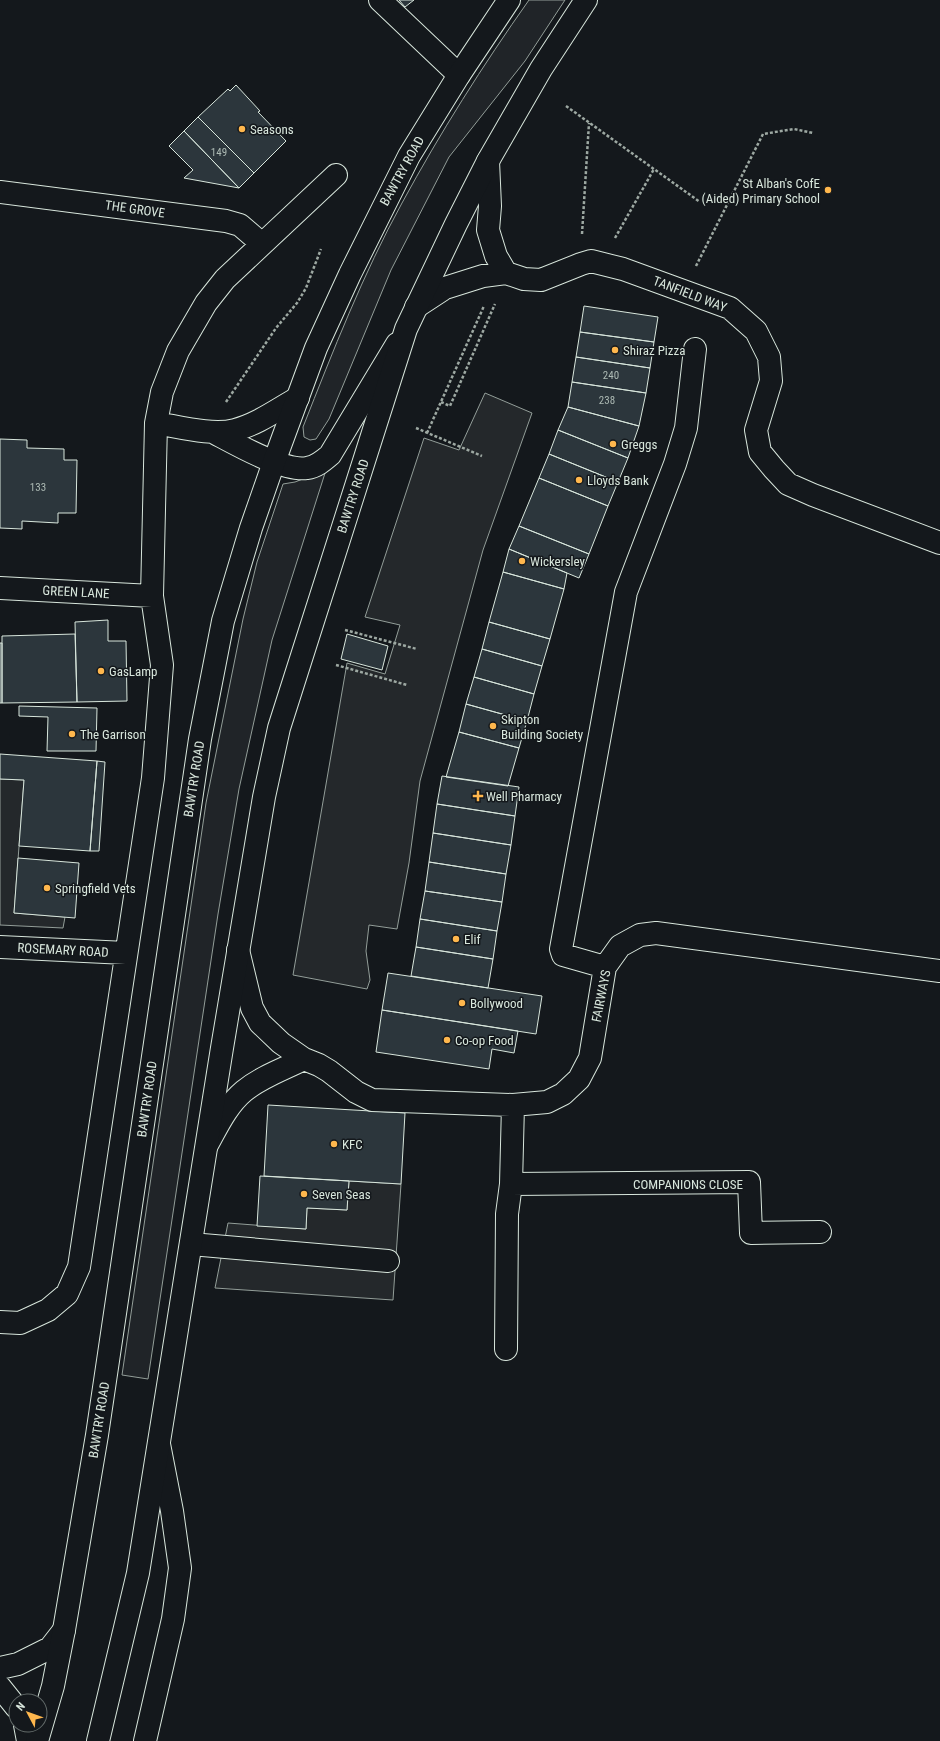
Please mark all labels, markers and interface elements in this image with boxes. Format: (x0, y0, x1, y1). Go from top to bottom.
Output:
place label: Seasons (250, 122, 294, 137)
marker: Seasons (237, 124, 247, 134)
street label: BAWTRY ROAD (377, 134, 427, 208)
house number: 149 (211, 146, 227, 159)
place label: St Alban's CofE (Aided) Primary School (702, 176, 820, 206)
marker: St Alban's CofE (Aided) Primary School (823, 185, 833, 195)
street label: THE GROVE (104, 197, 166, 221)
street label: TANFIELD WAY (651, 273, 729, 315)
place label: Shiraz Pizza (623, 343, 685, 358)
marker: Shiraz Pizza (610, 345, 620, 355)
house number: 240 (603, 369, 619, 382)
house number: 238 (599, 394, 615, 407)
place label: Greggs (621, 437, 657, 452)
marker: Greggs (608, 439, 618, 449)
street label: BAWTRY ROAD (334, 457, 372, 535)
place label: Lloyds Bank (587, 473, 649, 488)
marker: Lloyds Bank (574, 475, 584, 485)
house number: 133 (30, 481, 46, 494)
place label: Wickersley (530, 554, 586, 569)
marker: Wickersley (517, 556, 527, 566)
street label: GREEN LANE (42, 583, 110, 601)
place label: GasLamp (109, 664, 157, 679)
marker: GasLamp (96, 666, 106, 676)
place label: Skipton Building Society (501, 712, 584, 742)
marker: Skipton Building Society (488, 721, 498, 731)
place label: The Garrison (80, 727, 146, 742)
marker: The Garrison (67, 729, 77, 739)
street label: BAWTRY ROAD (181, 740, 207, 818)
place label: Well Pharmacy (486, 789, 562, 804)
marker: Well Pharmacy (473, 791, 483, 801)
place label: Springfield Vets (55, 881, 136, 896)
marker: Springfield Vets (42, 883, 52, 893)
place label: Elif (464, 932, 481, 947)
marker: Elif (451, 934, 461, 944)
street label: ROSEMARY ROAD (17, 940, 109, 960)
street label: FAIRWAYS (589, 968, 613, 1023)
place label: Bollywood (470, 996, 523, 1011)
marker: Bollywood (457, 998, 467, 1008)
place label: Co-op Food (455, 1033, 514, 1048)
marker: Co-op Food (442, 1035, 452, 1045)
street label: BAWTRY ROAD (134, 1060, 160, 1138)
place label: KFC (342, 1137, 363, 1152)
marker: KFC (329, 1139, 339, 1149)
street label: COMPANIONS CLOSE (633, 1177, 743, 1192)
place label: Seven Seas (312, 1187, 371, 1202)
marker: Seven Seas (299, 1189, 309, 1199)
street label: BAWTRY ROAD (86, 1381, 112, 1459)
north arrow (8, 1693, 48, 1733)
text: N (14, 1700, 28, 1714)

